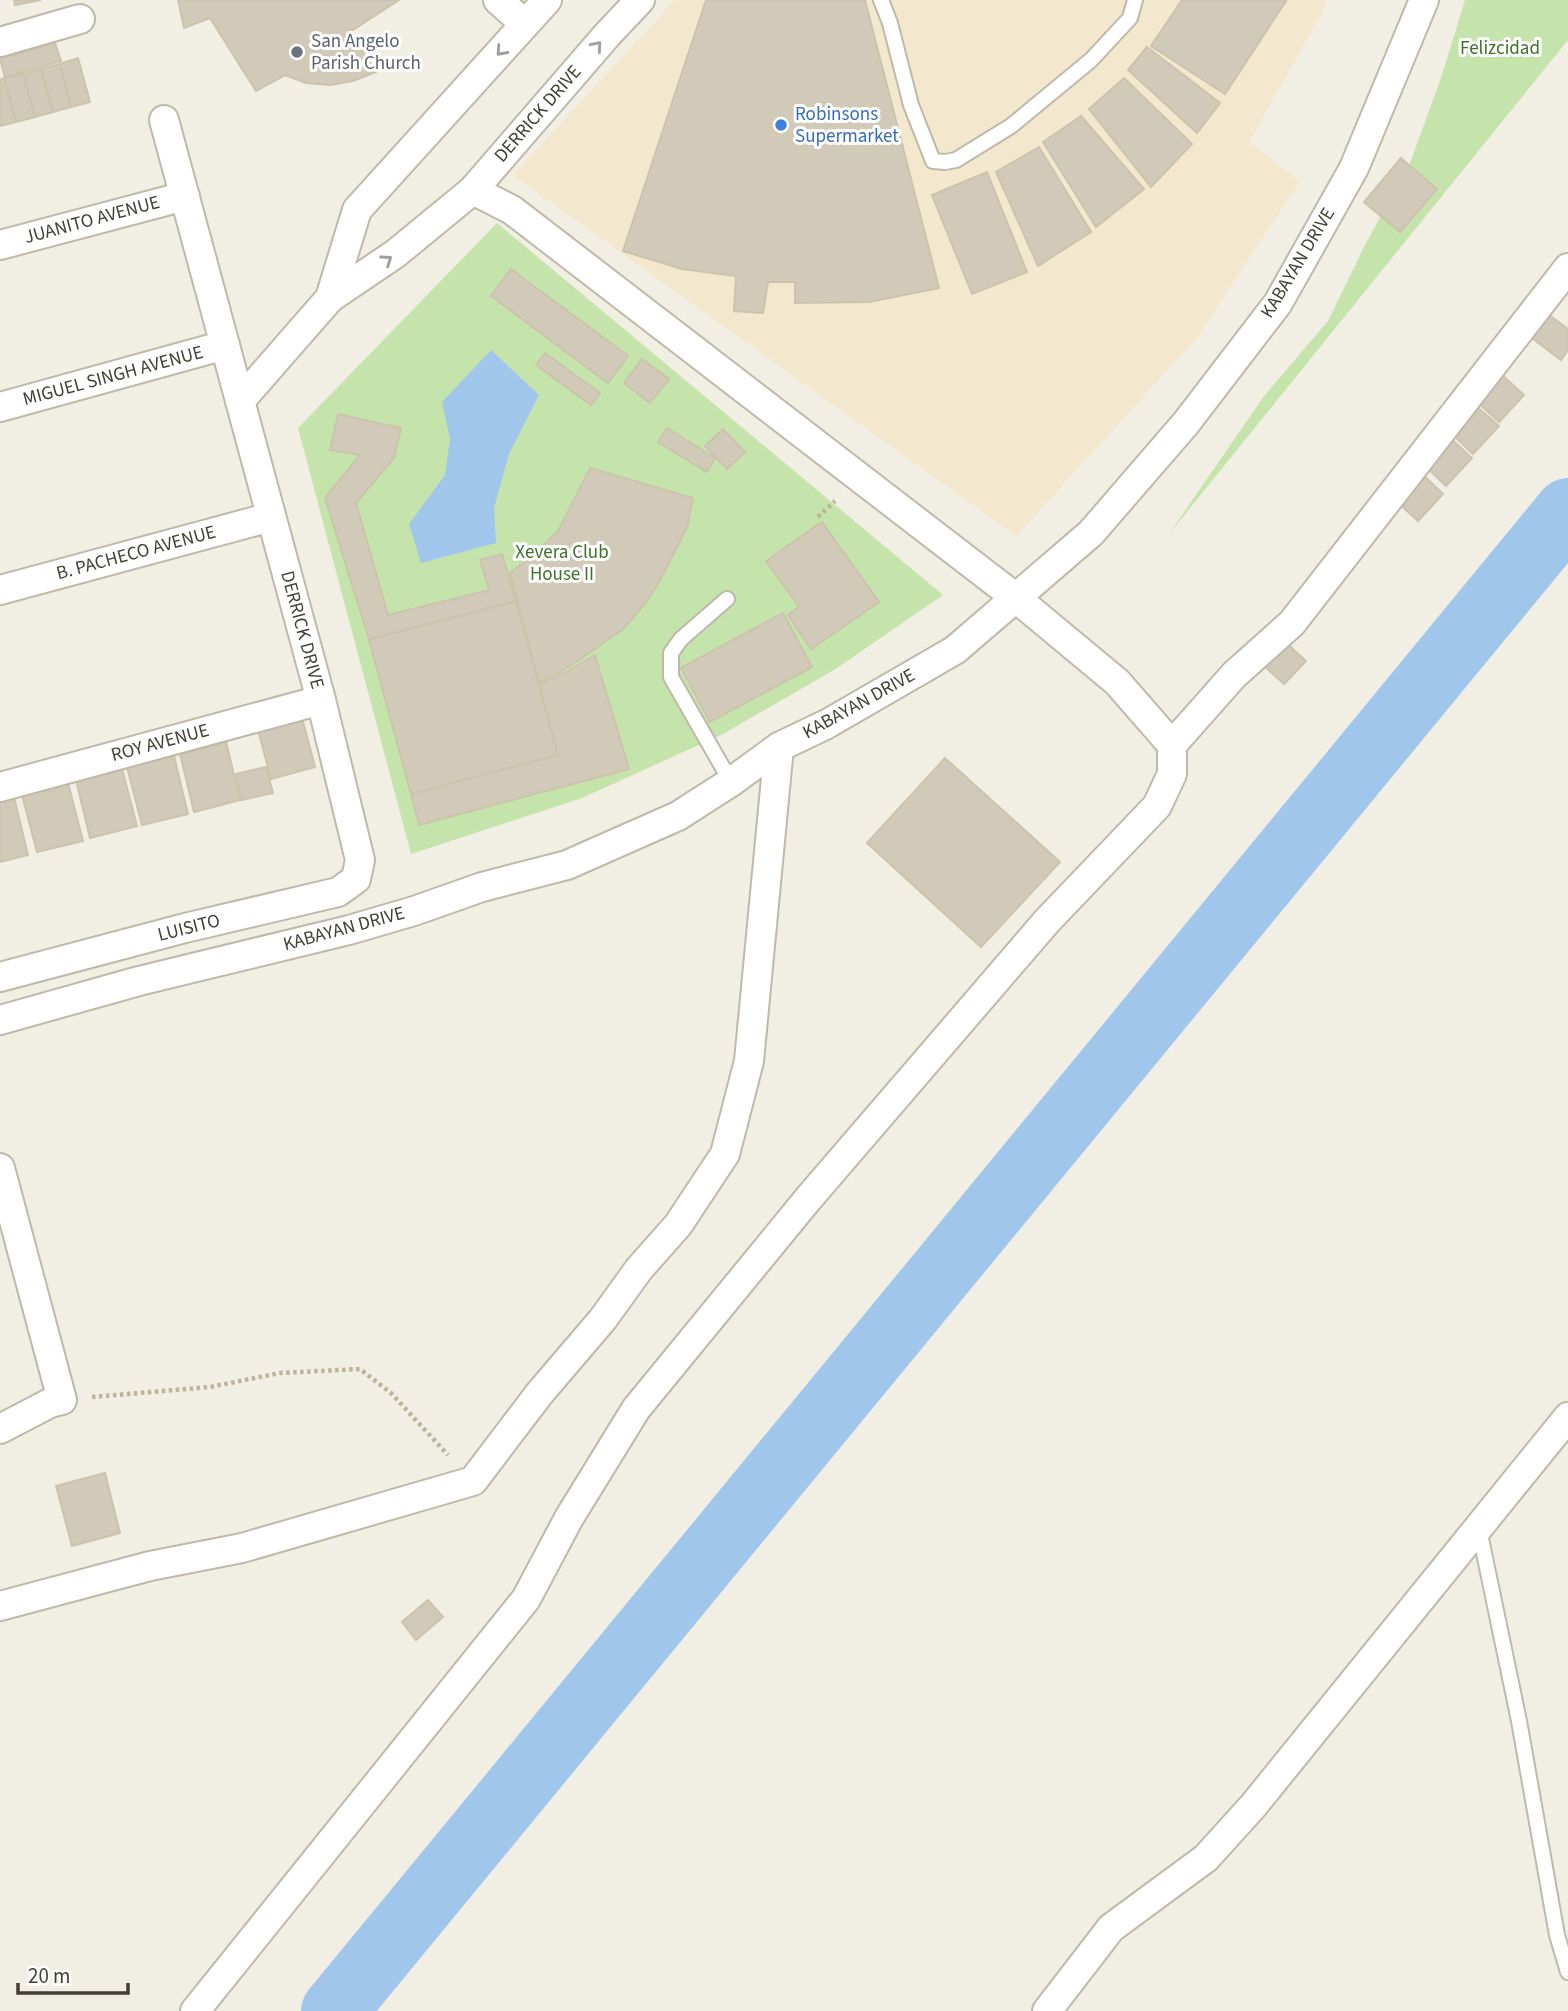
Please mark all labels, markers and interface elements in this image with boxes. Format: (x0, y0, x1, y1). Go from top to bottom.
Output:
place label: San Angelo Parish Church (311, 28, 421, 77)
park label: Felizcidad (1460, 35, 1540, 62)
one-way arrow (589, 41, 601, 54)
one-way arrow (497, 43, 509, 56)
marker: San Angelo Parish Church (289, 44, 305, 60)
street label: DERRICK DRIVE (488, 59, 588, 169)
place label: Robinsons Supermarket (795, 101, 899, 150)
marker: Robinsons Supermarket (773, 117, 789, 133)
street label: JUANITO AVENUE (21, 189, 163, 251)
street label: KABAYAN DRIVE (1254, 203, 1342, 323)
one-way arrow (379, 255, 392, 268)
street label: MIGUEL SINGH AVENUE (20, 339, 206, 413)
street label: B. PACHECO AVENUE (53, 519, 219, 587)
park label: Xevera Club House II (515, 539, 609, 588)
street label: DERRICK DRIVE (273, 568, 331, 692)
street label: KABAYAN DRIVE (798, 662, 920, 746)
street label: ROY AVENUE (108, 717, 212, 769)
street label: KABAYAN DRIVE (280, 900, 408, 958)
street label: LUISITO (155, 907, 223, 949)
scale bar (18, 1952, 128, 1996)
text: 20 m (28, 1961, 70, 1991)

